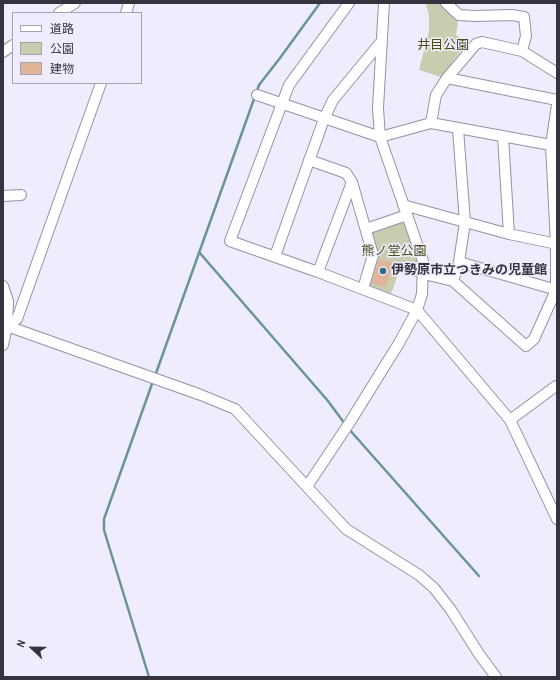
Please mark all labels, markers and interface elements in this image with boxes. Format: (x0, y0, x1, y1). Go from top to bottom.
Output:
legend (12, 12, 142, 84)
text: 道路 (50, 21, 74, 37)
park label: 井目公園 (417, 38, 469, 54)
text: 公園 (50, 41, 74, 57)
text: 建物 (50, 61, 74, 77)
park label: 熊ノ堂公園 (362, 244, 426, 260)
place label: 伊勢原市立つきみの児童館 (391, 263, 547, 279)
marker: 伊勢原市立つきみの児童館 (378, 266, 388, 276)
north arrow (12, 628, 52, 668)
text: N (13, 638, 29, 649)

